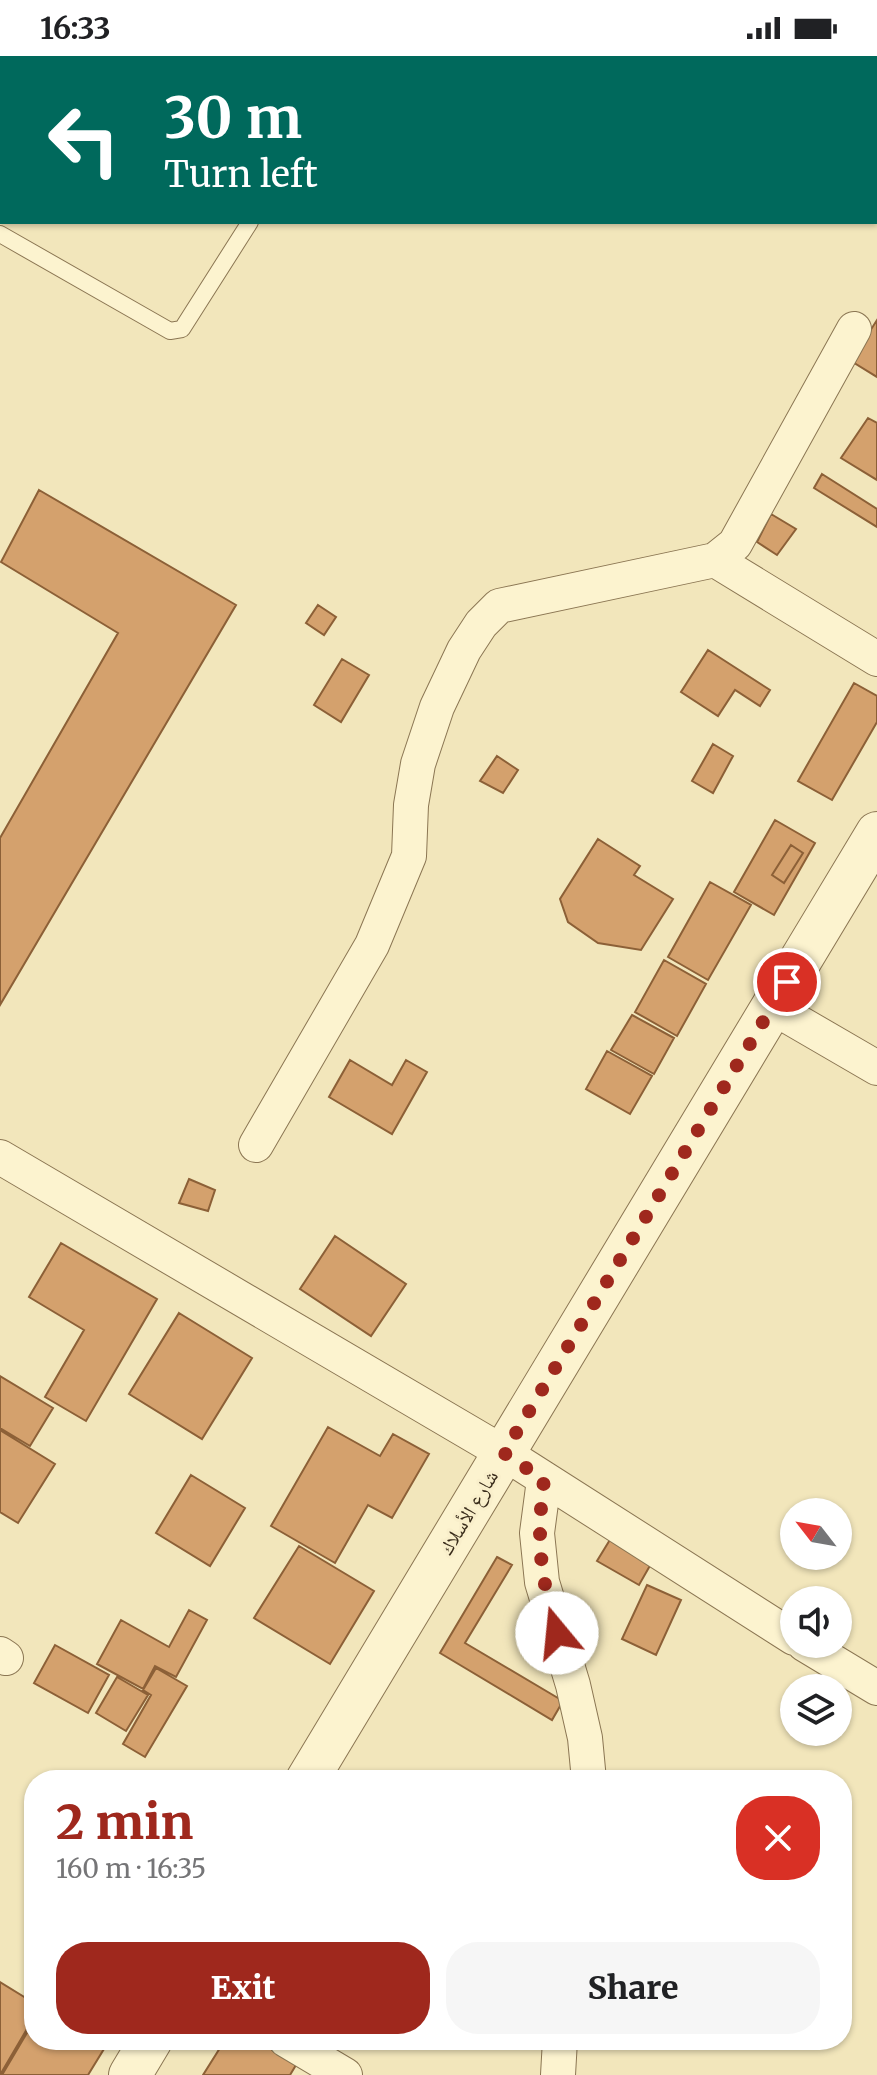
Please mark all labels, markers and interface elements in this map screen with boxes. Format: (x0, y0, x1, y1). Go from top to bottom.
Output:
text: 16:33 (40, 9, 111, 47)
text: 30 m (164, 83, 302, 153)
icon: left (32, 88, 136, 192)
text: Turn left (164, 152, 318, 197)
pin (753, 948, 821, 1016)
icon: arrive (765, 960, 809, 1004)
street label: شارع الأسلاك (433, 1465, 504, 1559)
north arrow (780, 1498, 852, 1570)
map controls (780, 1498, 852, 1746)
button: sound (780, 1586, 852, 1658)
position arrow (515, 1591, 599, 1675)
button: layers (780, 1674, 852, 1746)
text: 2 min (56, 1792, 193, 1852)
button: close (736, 1796, 820, 1880)
text: 160 m · 16:35 (56, 1852, 206, 1885)
button: Exit (56, 1942, 430, 2034)
button: Share (446, 1942, 820, 2034)

